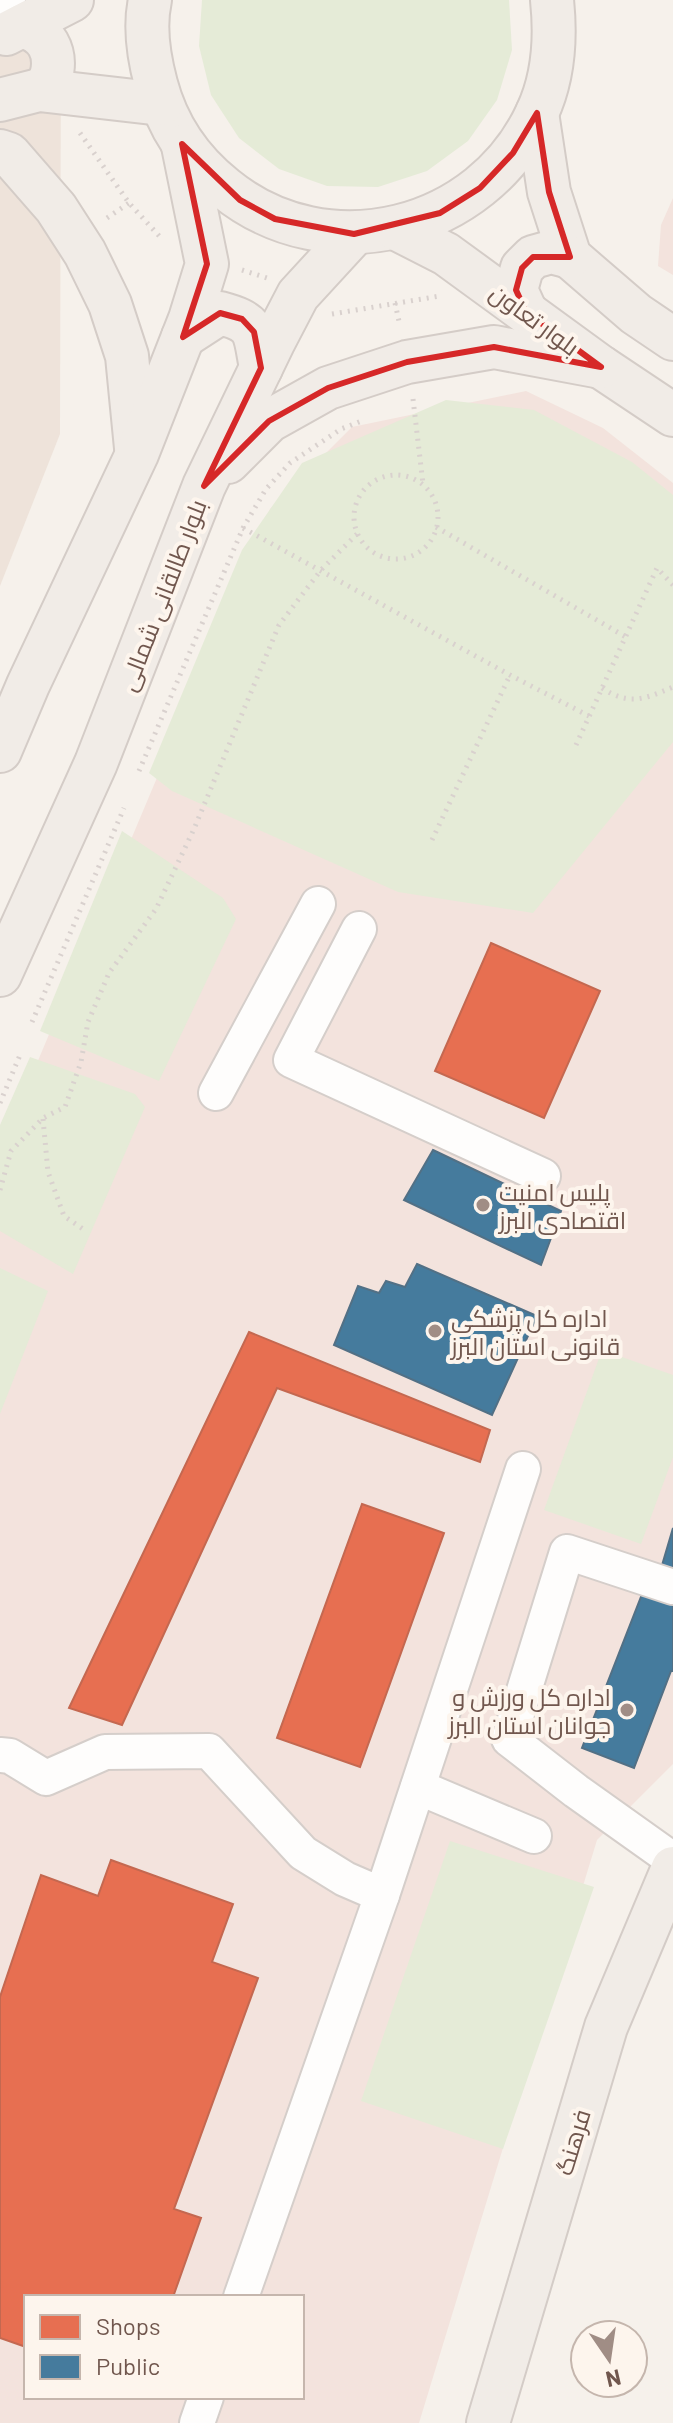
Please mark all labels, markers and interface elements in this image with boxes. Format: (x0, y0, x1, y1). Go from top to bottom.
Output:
street label: بلوار تعاون (484, 277, 585, 362)
street label: بلوار طالقانی شمالی (112, 495, 213, 695)
place label: پلیس امنیت اقتصادی البرز (497, 1177, 626, 1235)
marker: پلیس امنیت اقتصادی البرز (474, 1196, 492, 1214)
place label: اداره کل پزشکی قانونی استان البرز (449, 1303, 620, 1361)
marker: اداره کل پزشکی قانونی استان البرز (426, 1322, 444, 1340)
place label: اداره کل ورزش و جوانان استان البرز (446, 1682, 611, 1740)
marker: اداره کل ورزش و جوانان استان البرز (618, 1701, 636, 1719)
street label: فرهنگ (548, 2105, 596, 2179)
legend (24, 2295, 304, 2399)
text: Shops (96, 2311, 161, 2340)
north arrow (569, 2319, 649, 2399)
text: Public (96, 2351, 160, 2380)
text: N (604, 2365, 624, 2394)

